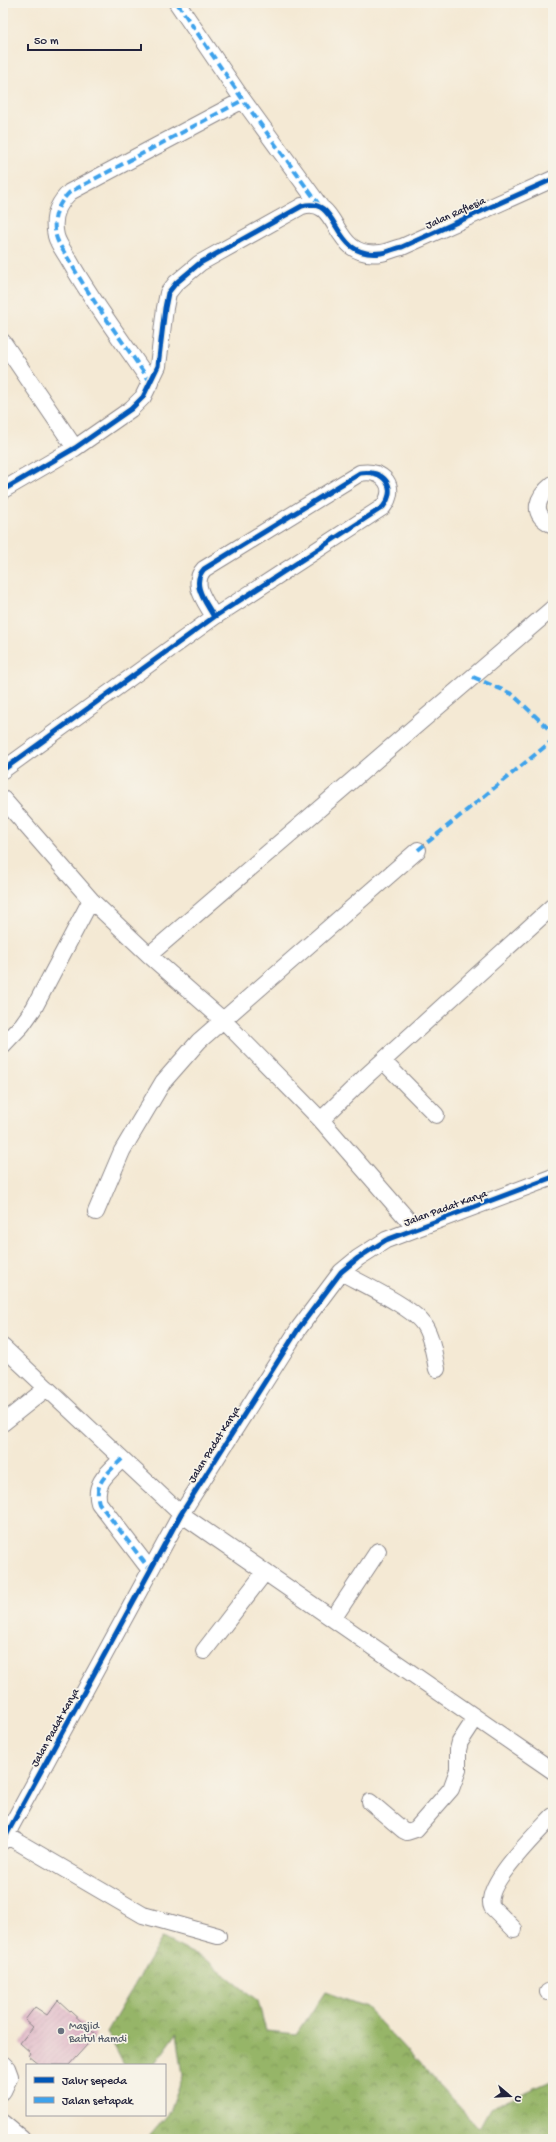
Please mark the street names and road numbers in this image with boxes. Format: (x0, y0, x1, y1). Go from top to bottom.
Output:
street label: Jalan Raflesia (424, 195, 488, 232)
street label: Jalan Padat Karya (402, 1188, 490, 1230)
street label: Jalan Padat Karya (186, 1404, 243, 1485)
street label: Jalan Padat Karya (29, 1686, 83, 1769)

